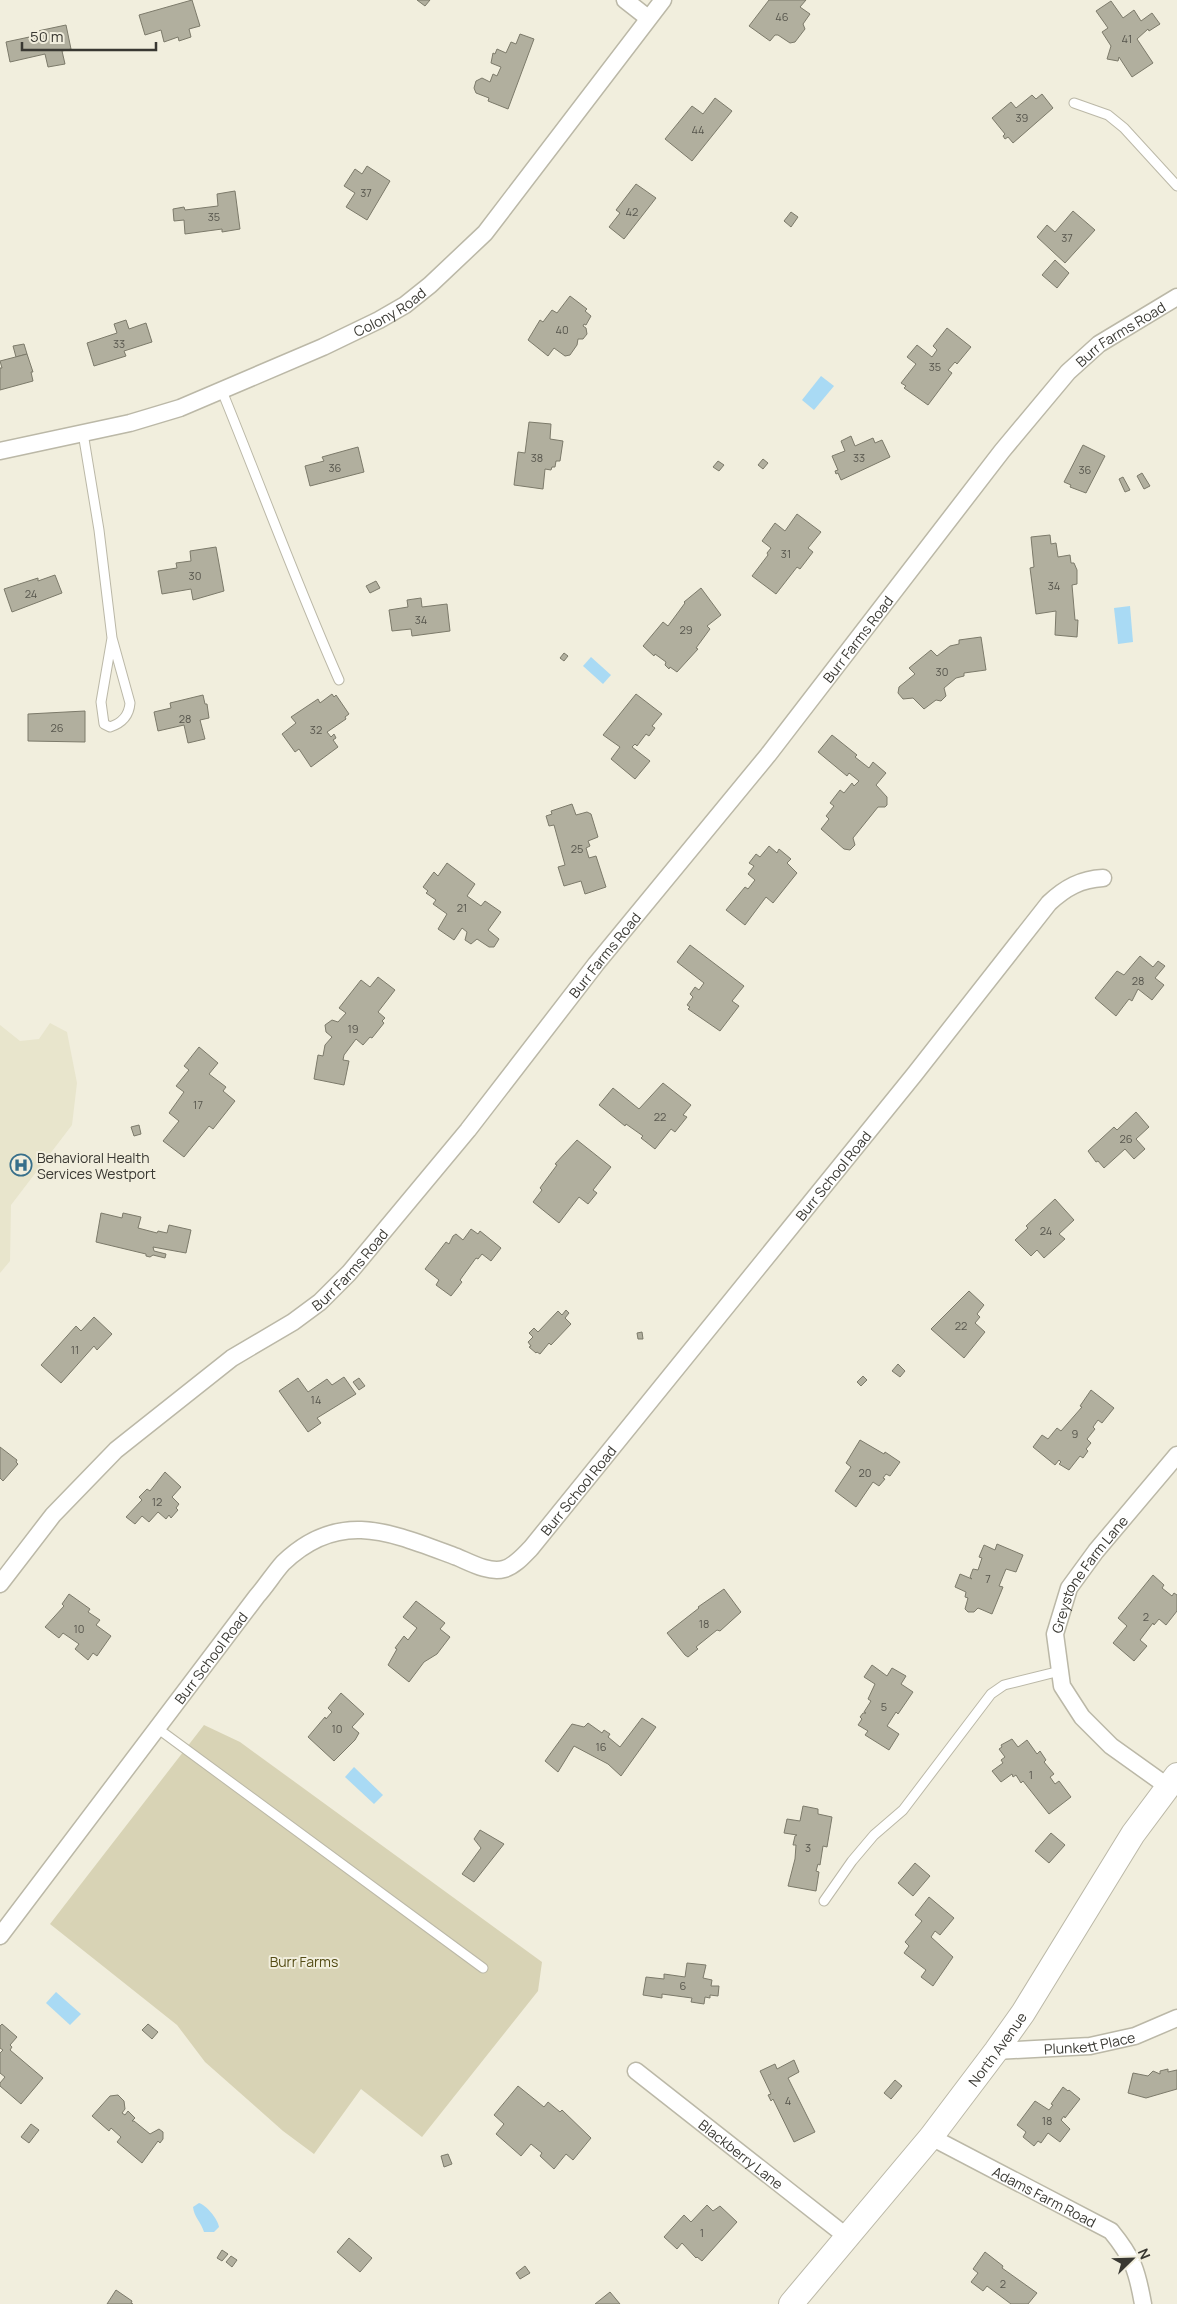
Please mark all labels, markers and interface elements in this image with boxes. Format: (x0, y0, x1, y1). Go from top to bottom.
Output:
house number: 46 (775, 9, 789, 24)
scale bar (22, 20, 156, 52)
text: 50 m (30, 26, 64, 47)
house number: 41 (1122, 31, 1132, 46)
house number: 39 (1016, 110, 1029, 125)
house number: 44 (691, 122, 705, 137)
house number: 37 (360, 185, 372, 200)
house number: 42 (626, 204, 638, 219)
house number: 35 (208, 209, 220, 224)
house number: 37 (1061, 230, 1073, 245)
street label: Colony Road (350, 283, 430, 340)
street label: Burr Farms Road (1071, 297, 1169, 371)
house number: 40 (555, 322, 569, 337)
house number: 33 (113, 336, 125, 351)
house number: 35 (929, 359, 941, 374)
house number: 38 (531, 450, 543, 465)
house number: 33 (853, 450, 865, 465)
house number: 36 (329, 460, 342, 475)
house number: 36 (1079, 462, 1092, 477)
house number: 31 (781, 546, 791, 561)
house number: 30 (189, 568, 201, 583)
house number: 34 (1048, 578, 1060, 593)
house number: 24 (25, 586, 37, 601)
street label: Burr Farms Road (818, 592, 897, 686)
house number: 34 (415, 612, 427, 627)
house number: 29 (679, 622, 693, 637)
house number: 30 (936, 664, 948, 679)
house number: 28 (179, 711, 191, 726)
house number: 26 (50, 720, 64, 735)
house number: 32 (310, 722, 322, 737)
house number: 25 (571, 841, 583, 856)
house number: 21 (457, 900, 467, 915)
street label: Burr Farms Road (564, 908, 644, 1002)
house number: 28 (1132, 973, 1144, 988)
house number: 19 (347, 1021, 359, 1036)
house number: 17 (193, 1097, 203, 1112)
house number: 22 (654, 1109, 666, 1124)
street label: Burr School Road (791, 1126, 875, 1224)
house number: 26 (1119, 1131, 1133, 1146)
place label: Behavioral Health Services Westport (37, 1148, 156, 1183)
hospital icon: Behavioral Health Services Westport (9, 1153, 33, 1177)
house number: 24 (1040, 1223, 1052, 1238)
street label: Burr Farms Road (308, 1224, 392, 1315)
house number: 22 (955, 1318, 967, 1333)
house number: 11 (71, 1342, 79, 1357)
house number: 14 (311, 1392, 321, 1407)
house number: 9 (1072, 1426, 1079, 1441)
street label: Burr School Road (536, 1441, 620, 1539)
house number: 20 (859, 1465, 871, 1480)
house number: 12 (152, 1494, 162, 1509)
street label: Greystone Farm Lane (1046, 1511, 1132, 1635)
house number: 7 (985, 1571, 991, 1586)
street label: Burr School Road (170, 1608, 251, 1707)
house number: 2 (1143, 1609, 1149, 1624)
house number: 18 (699, 1616, 709, 1631)
house number: 10 (73, 1621, 85, 1636)
house number: 5 (881, 1699, 887, 1714)
house number: 10 (331, 1721, 343, 1736)
house number: 16 (595, 1739, 607, 1754)
house number: 1 (1029, 1767, 1033, 1782)
house number: 3 (805, 1840, 811, 1855)
park label: Burr Farms (270, 1952, 338, 1971)
house number: 6 (680, 1978, 687, 1993)
street label: North Avenue (963, 2008, 1030, 2090)
street label: Plunkett Place (1043, 2027, 1137, 2058)
house number: 4 (785, 2093, 791, 2108)
house number: 18 (1042, 2113, 1052, 2128)
street label: Blackberry Lane (695, 2115, 788, 2193)
street label: Adams Farm Road (989, 2161, 1100, 2231)
house number: 1 (700, 2225, 704, 2240)
north arrow (1107, 2234, 1157, 2284)
text: N (1134, 2245, 1155, 2262)
house number: 2 (1000, 2276, 1006, 2291)

